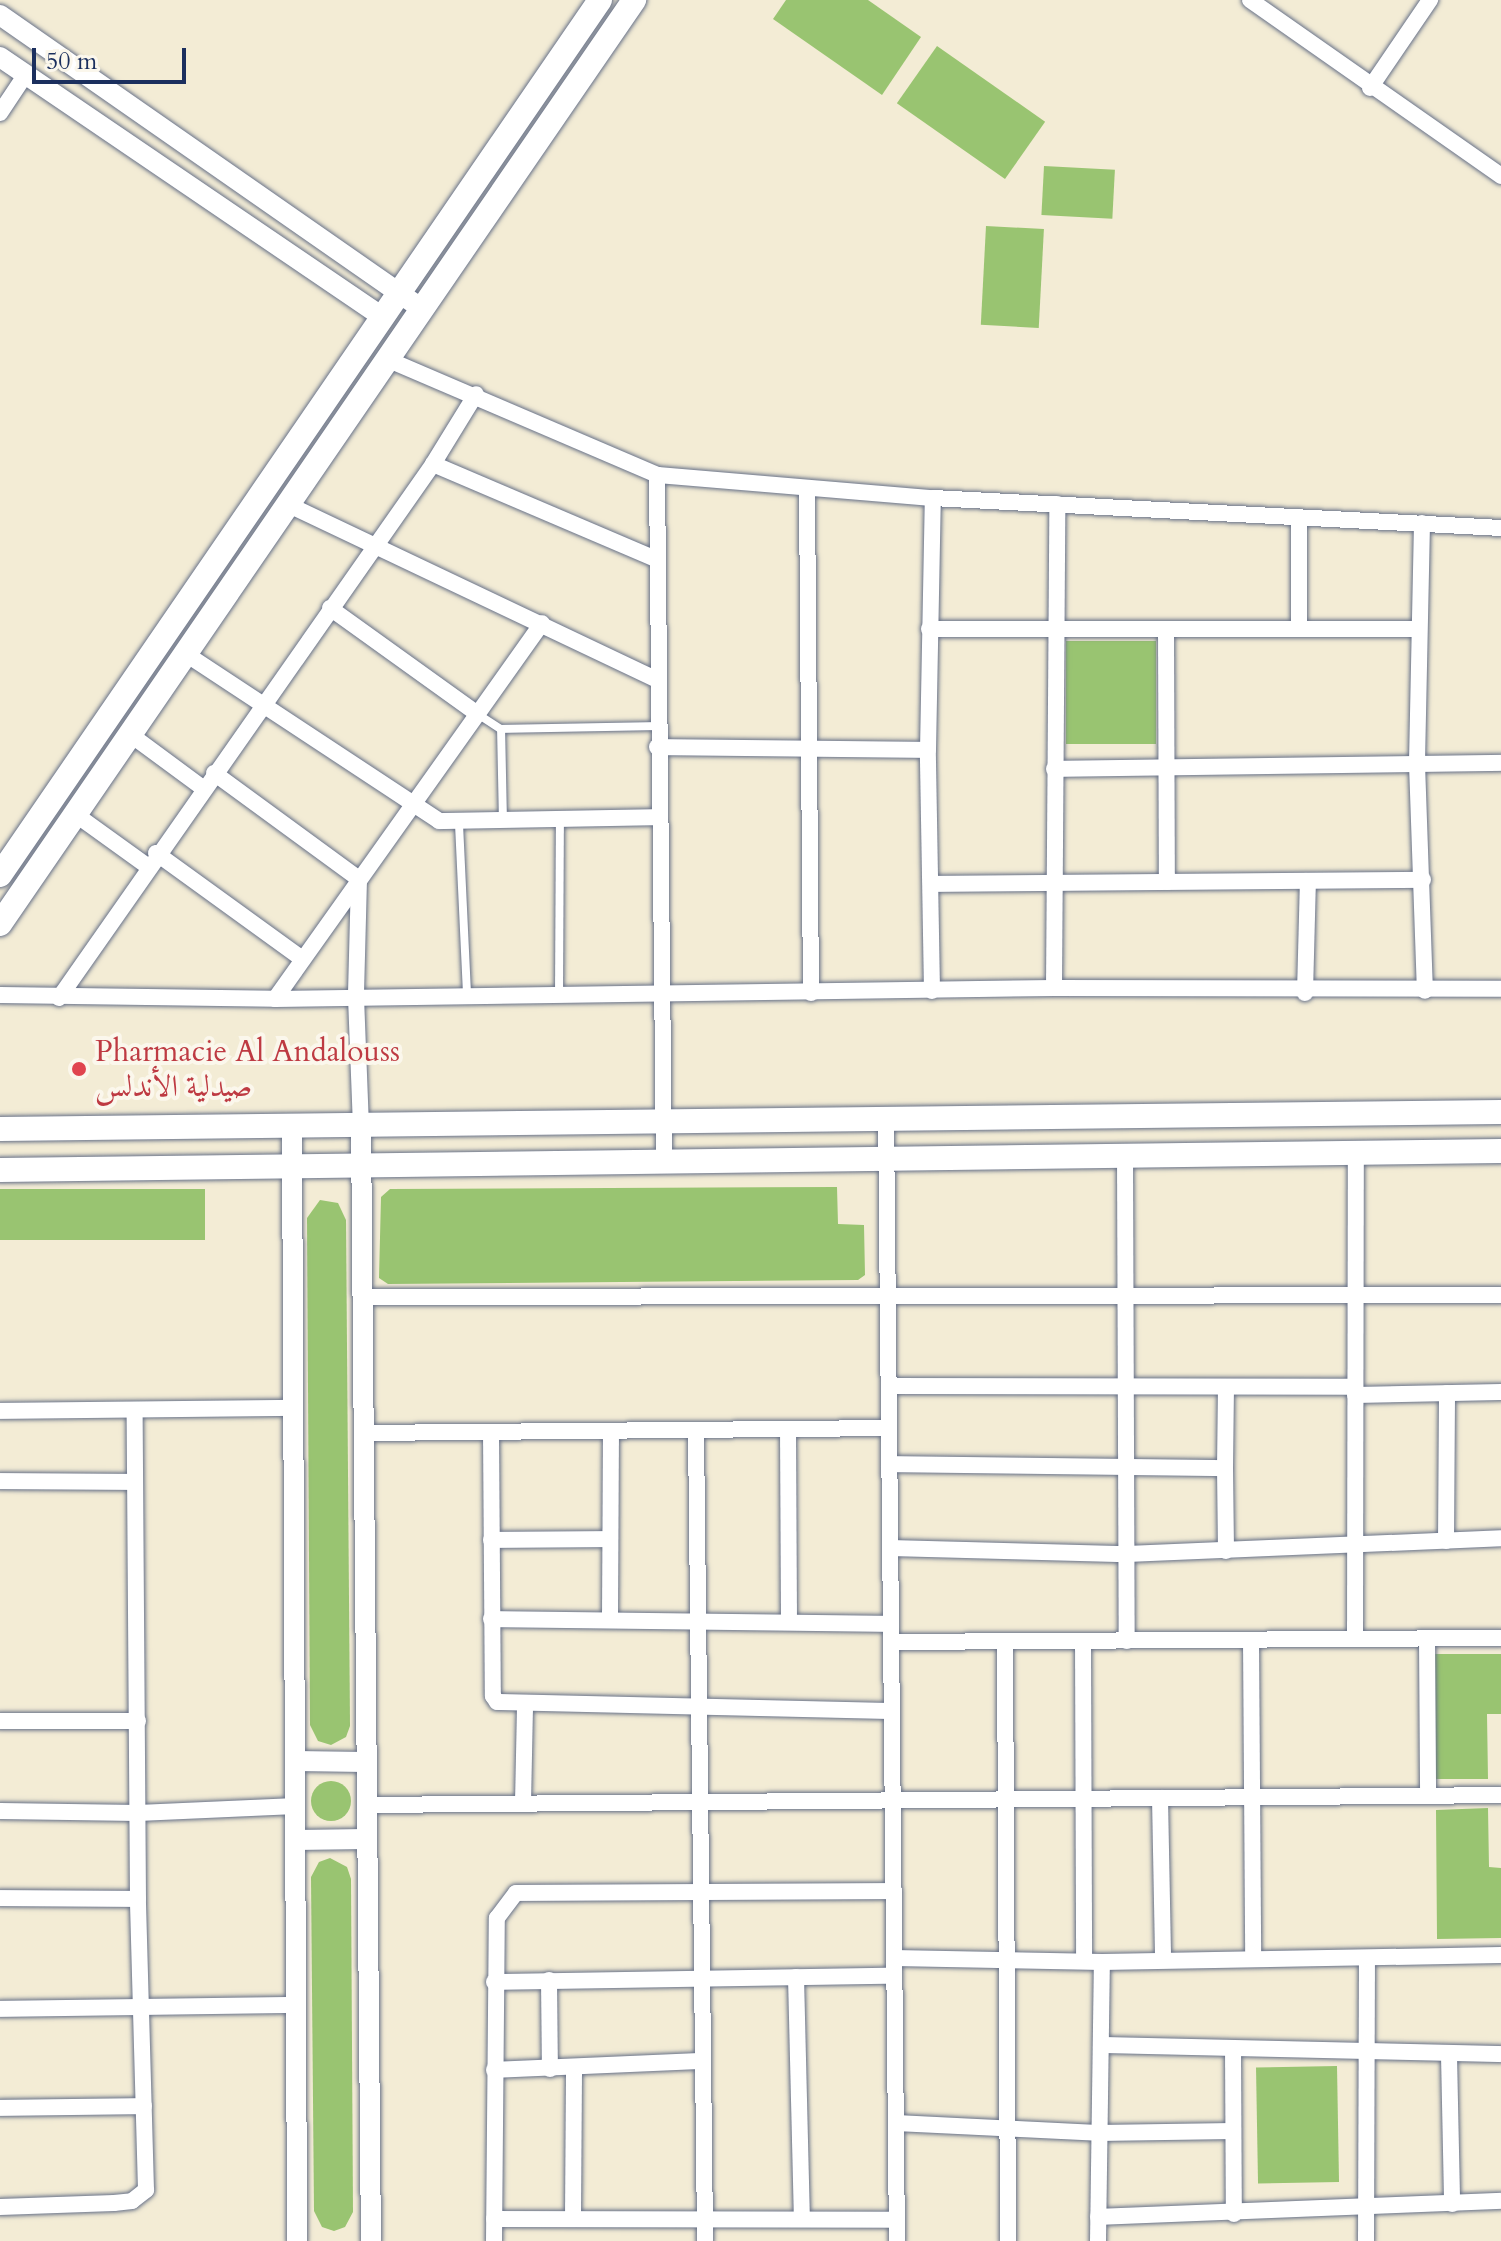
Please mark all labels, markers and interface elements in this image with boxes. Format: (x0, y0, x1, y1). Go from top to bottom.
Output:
scale bar (36, 32, 190, 82)
text: 50 m (46, 45, 97, 78)
place label: Pharmacie Al Andalouss صيدلية الأندلس (95, 1034, 400, 1104)
marker: Pharmacie Al Andalouss صيدلية الأندلس (70, 1060, 88, 1078)

